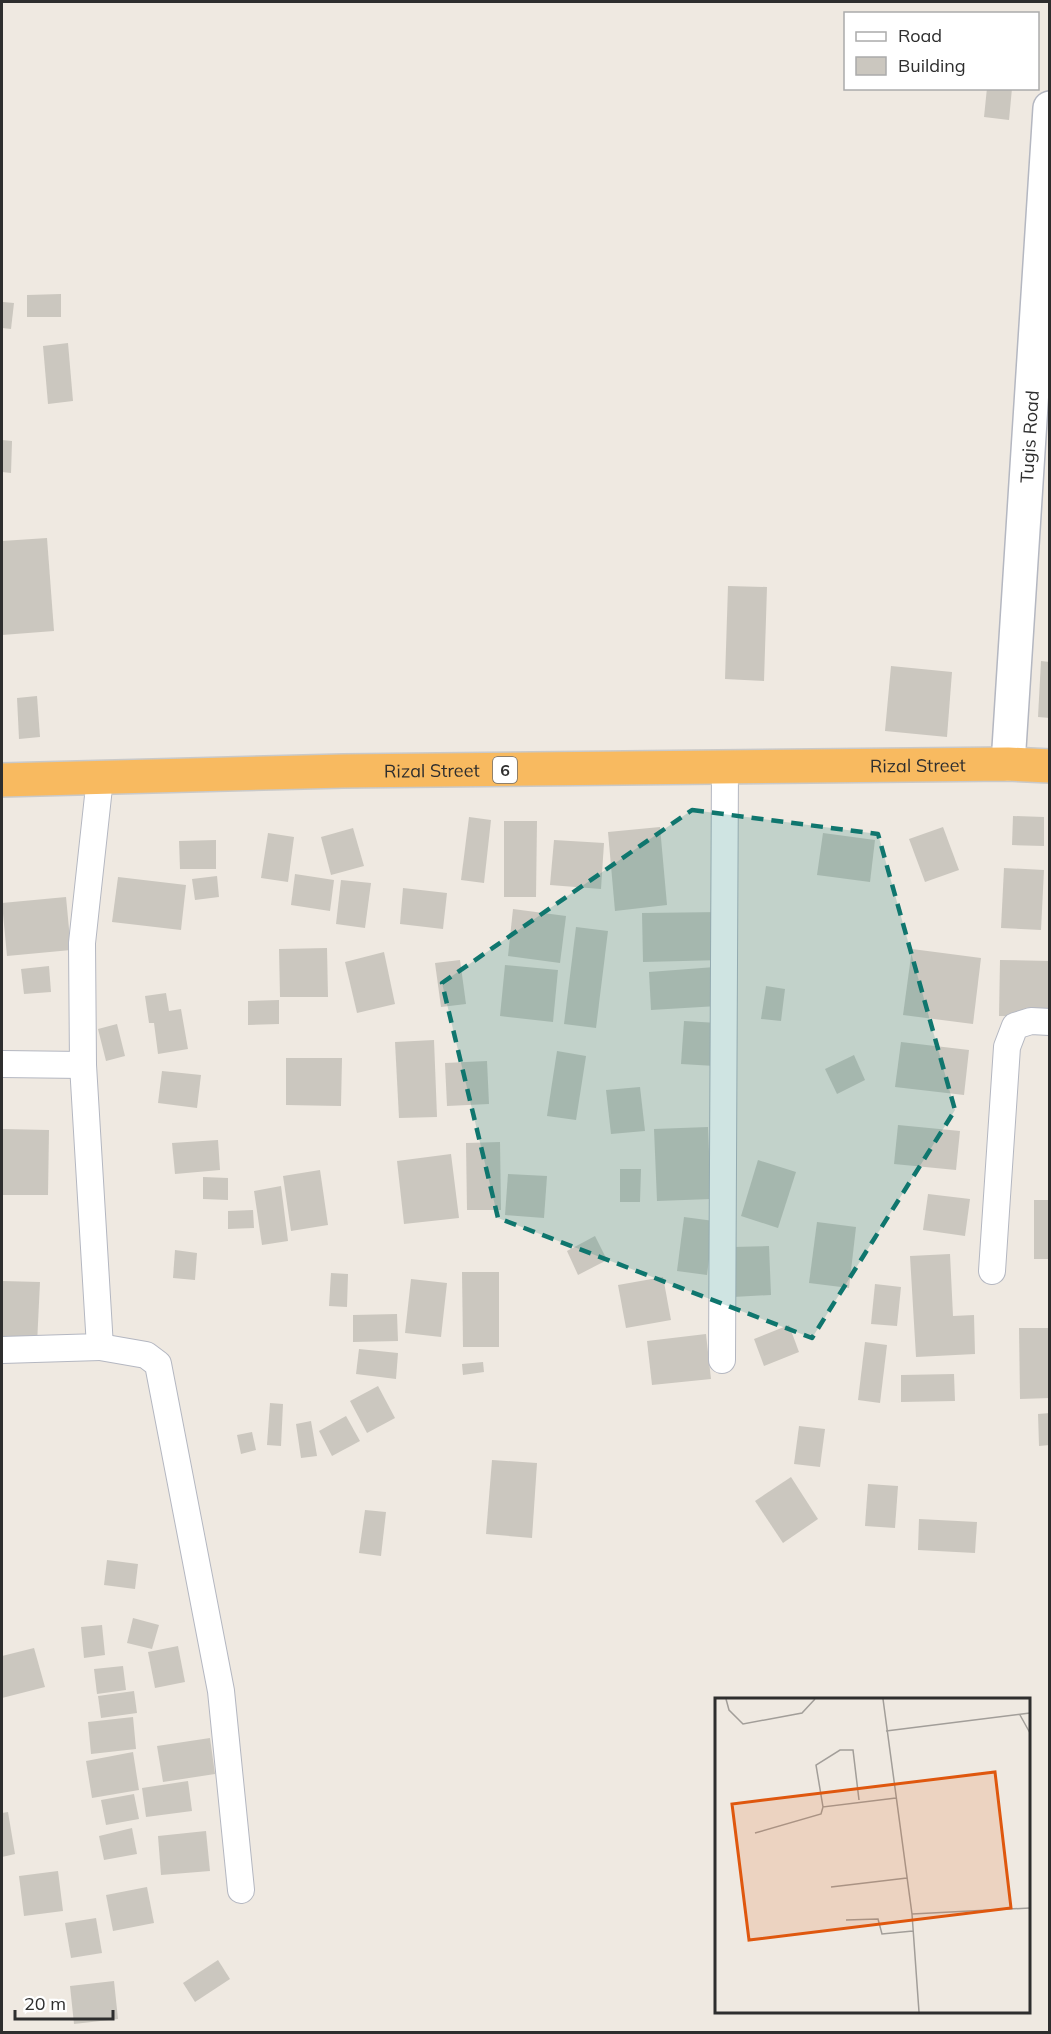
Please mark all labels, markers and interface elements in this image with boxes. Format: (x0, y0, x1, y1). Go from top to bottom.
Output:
legend (844, 12, 1039, 90)
text: Road (898, 24, 942, 47)
text: Building (898, 54, 966, 77)
street label: Tugis Road (1015, 390, 1043, 484)
street label: Rizal Street (870, 753, 966, 777)
road number: 6 (493, 757, 517, 783)
street label: Rizal Street (384, 758, 480, 782)
inset map (715, 1698, 1030, 2013)
scale bar (15, 1983, 112, 2021)
text: 20 m (24, 1992, 66, 2015)

